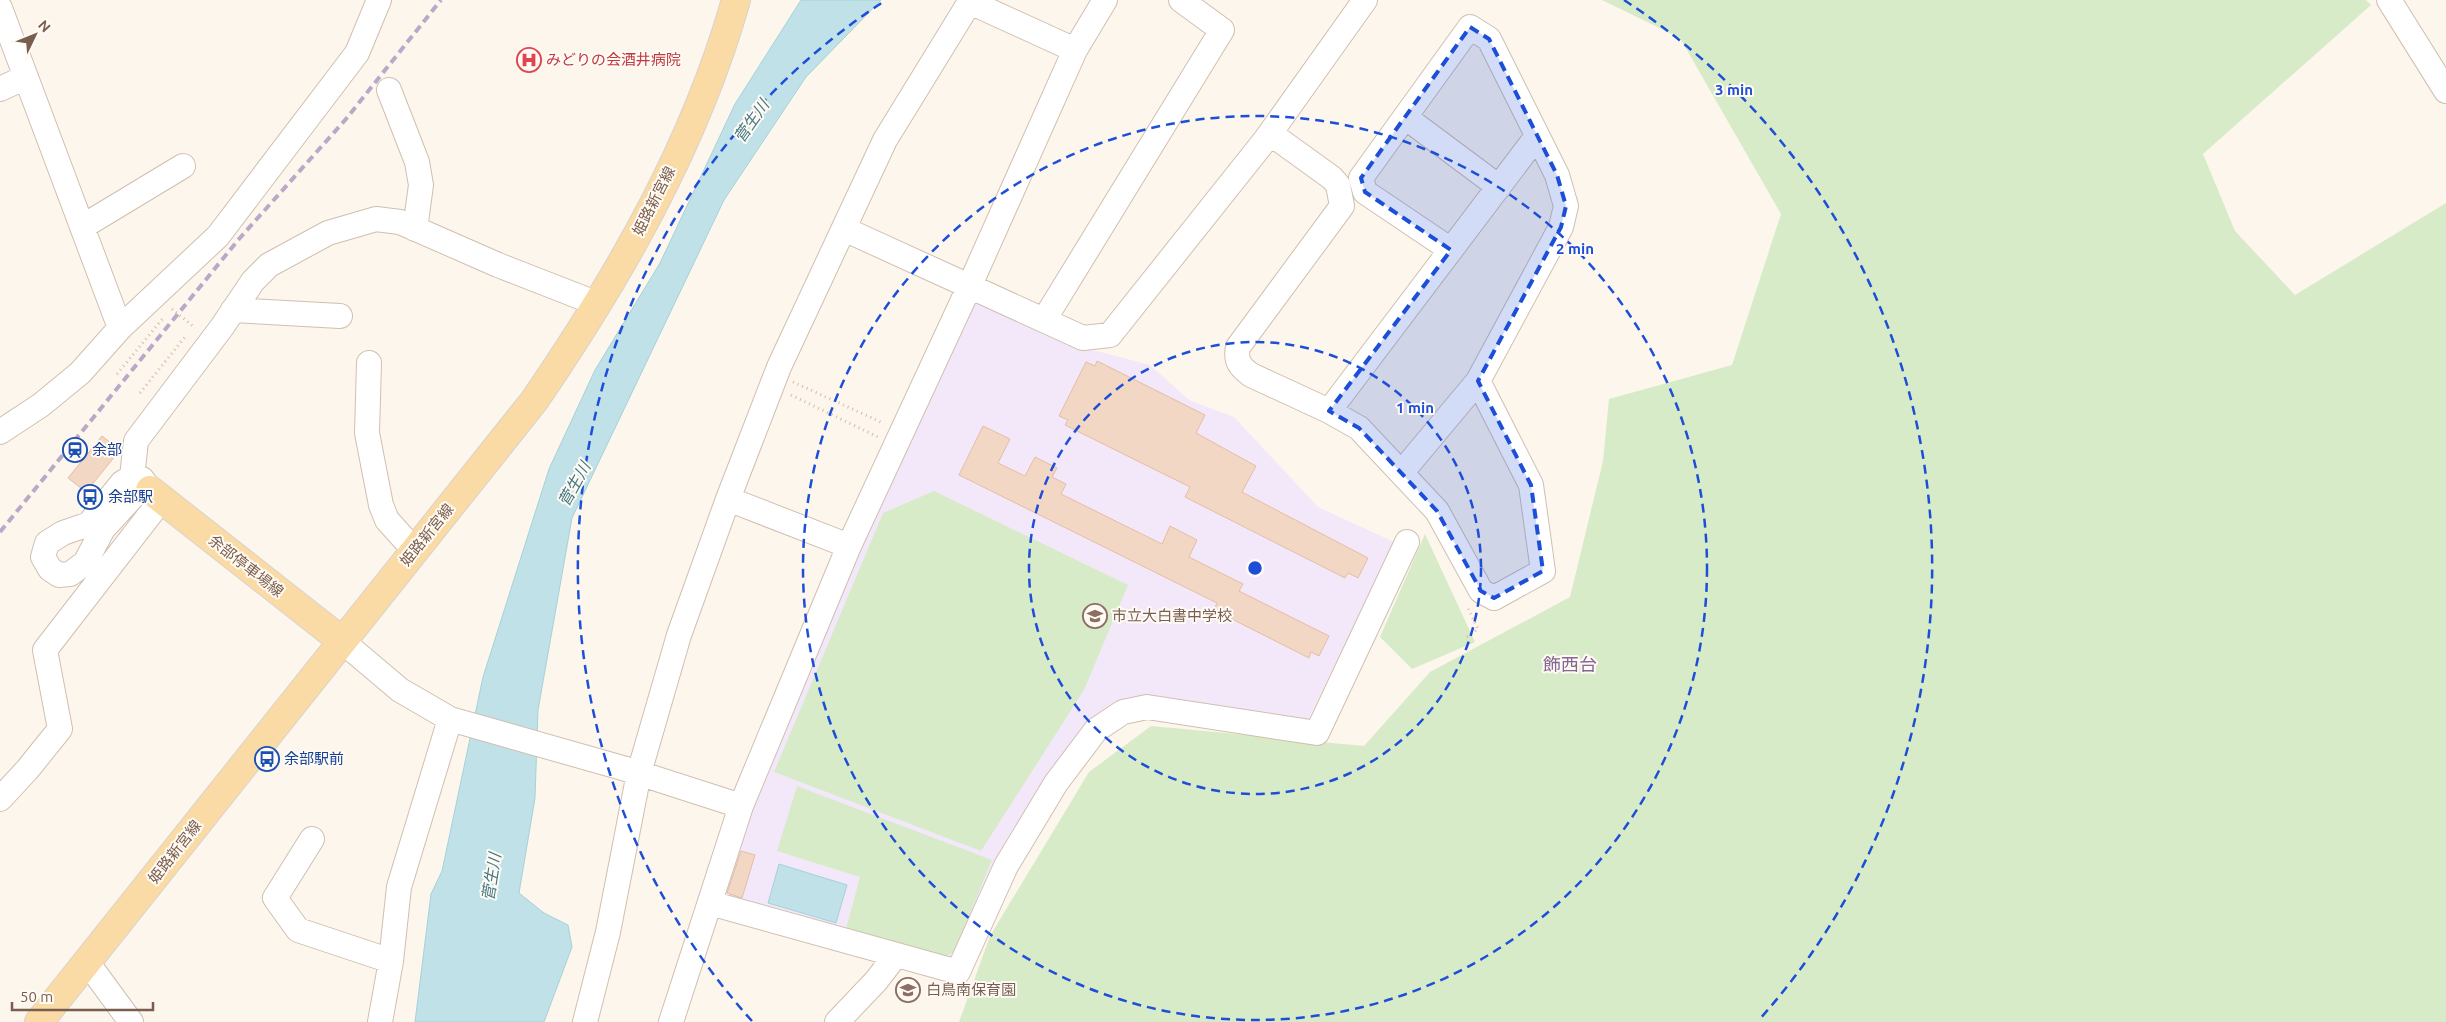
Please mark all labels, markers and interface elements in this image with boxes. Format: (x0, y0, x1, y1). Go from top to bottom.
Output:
north arrow (10, 10, 60, 60)
text: N (35, 17, 54, 35)
hospital icon: みどりの会酒井病院 (516, 47, 542, 73)
place label: みどりの会酒井病院 (546, 51, 681, 68)
text: 3 min (1715, 81, 1753, 98)
water label: 菅生川 (730, 95, 773, 146)
street label: 姫路新宮線 (629, 163, 678, 238)
text: 2 min (1556, 240, 1594, 257)
text: 1 min (1396, 399, 1434, 416)
station icon: 余部 (62, 437, 88, 463)
place label: 余部 (92, 441, 122, 458)
water label: 菅生川 (554, 457, 594, 509)
bus stop icon: 余部駅 (77, 484, 103, 510)
place label: 余部駅 (108, 488, 153, 505)
street label: 姫路新宮線 (396, 500, 457, 569)
street label: 余部停車場線 (206, 531, 287, 600)
centre of rings (1246, 559, 1264, 577)
school or university icon: 市立大白書中学校 (1082, 603, 1108, 629)
place label: 市立大白書中学校 (1112, 607, 1232, 624)
district label: 飾西台 (1543, 654, 1597, 674)
bus stop icon: 余部駅前 (254, 746, 280, 772)
place label: 余部駅前 (284, 750, 344, 767)
street label: 姫路新宮線 (145, 817, 204, 886)
water label: 菅生川 (478, 850, 504, 902)
school or university icon: 白鳥南保育園 (895, 977, 921, 1003)
scale bar (12, 980, 154, 1012)
place label: 白鳥南保育園 (926, 981, 1016, 998)
text: 50 m (20, 988, 53, 1005)

